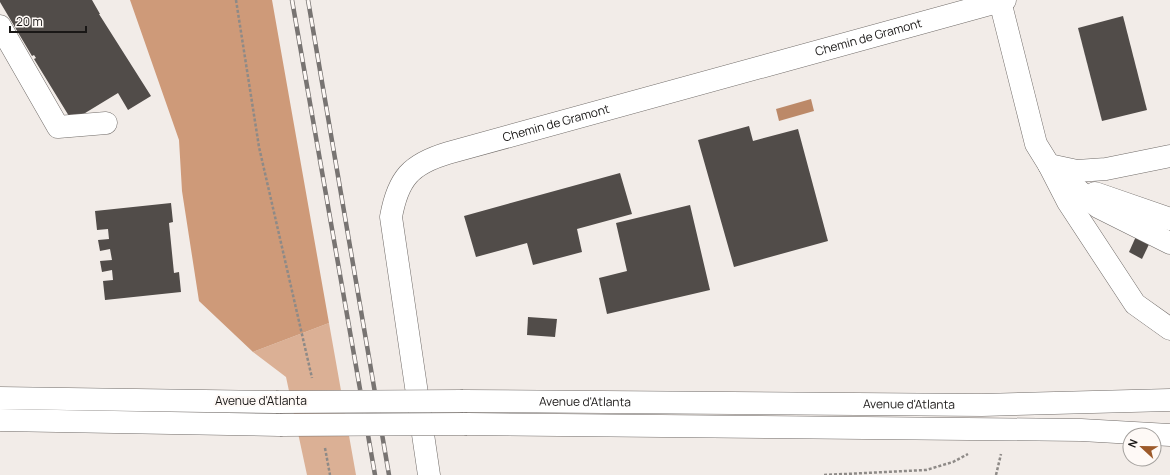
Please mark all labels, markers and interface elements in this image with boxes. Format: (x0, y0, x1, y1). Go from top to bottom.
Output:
scale bar (10, 8, 86, 34)
text: 20 m (16, 13, 43, 30)
street label: Chemin de Gramont (813, 14, 924, 60)
street label: Chemin de Gramont (501, 100, 611, 146)
street label: Avenue d'Atlanta (215, 392, 307, 409)
street label: Avenue d'Atlanta (539, 393, 631, 410)
street label: Avenue d'Atlanta (863, 395, 955, 413)
north arrow (1122, 427, 1162, 467)
text: N (1124, 437, 1141, 450)

